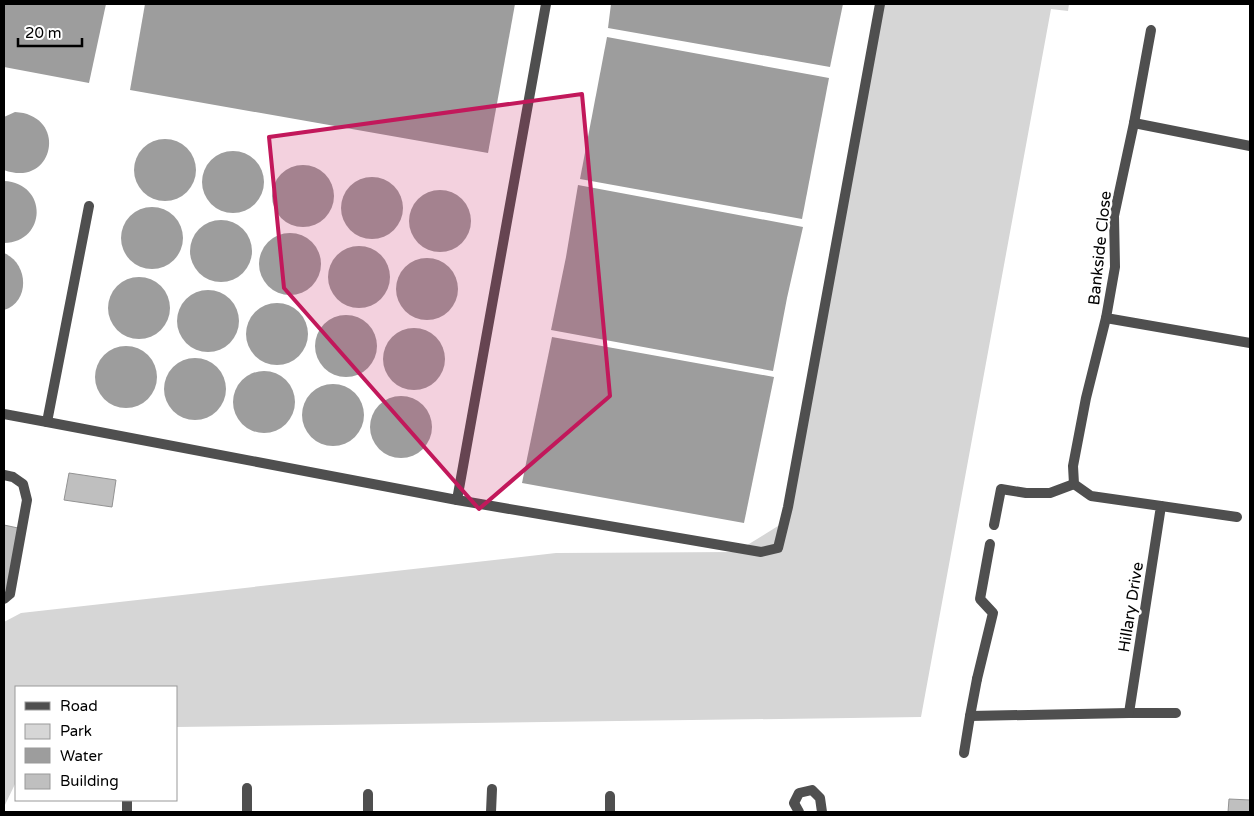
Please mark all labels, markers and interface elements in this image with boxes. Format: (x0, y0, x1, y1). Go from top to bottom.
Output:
scale bar (18, 15, 81, 47)
text: 20 m (25, 24, 62, 42)
street label: Bankside Close (1084, 190, 1116, 306)
street label: Hillary Drive (1114, 561, 1148, 654)
legend (15, 686, 178, 801)
text: Road (60, 697, 98, 715)
text: Park (60, 722, 92, 740)
text: Water (60, 747, 103, 765)
text: Building (60, 772, 119, 790)

